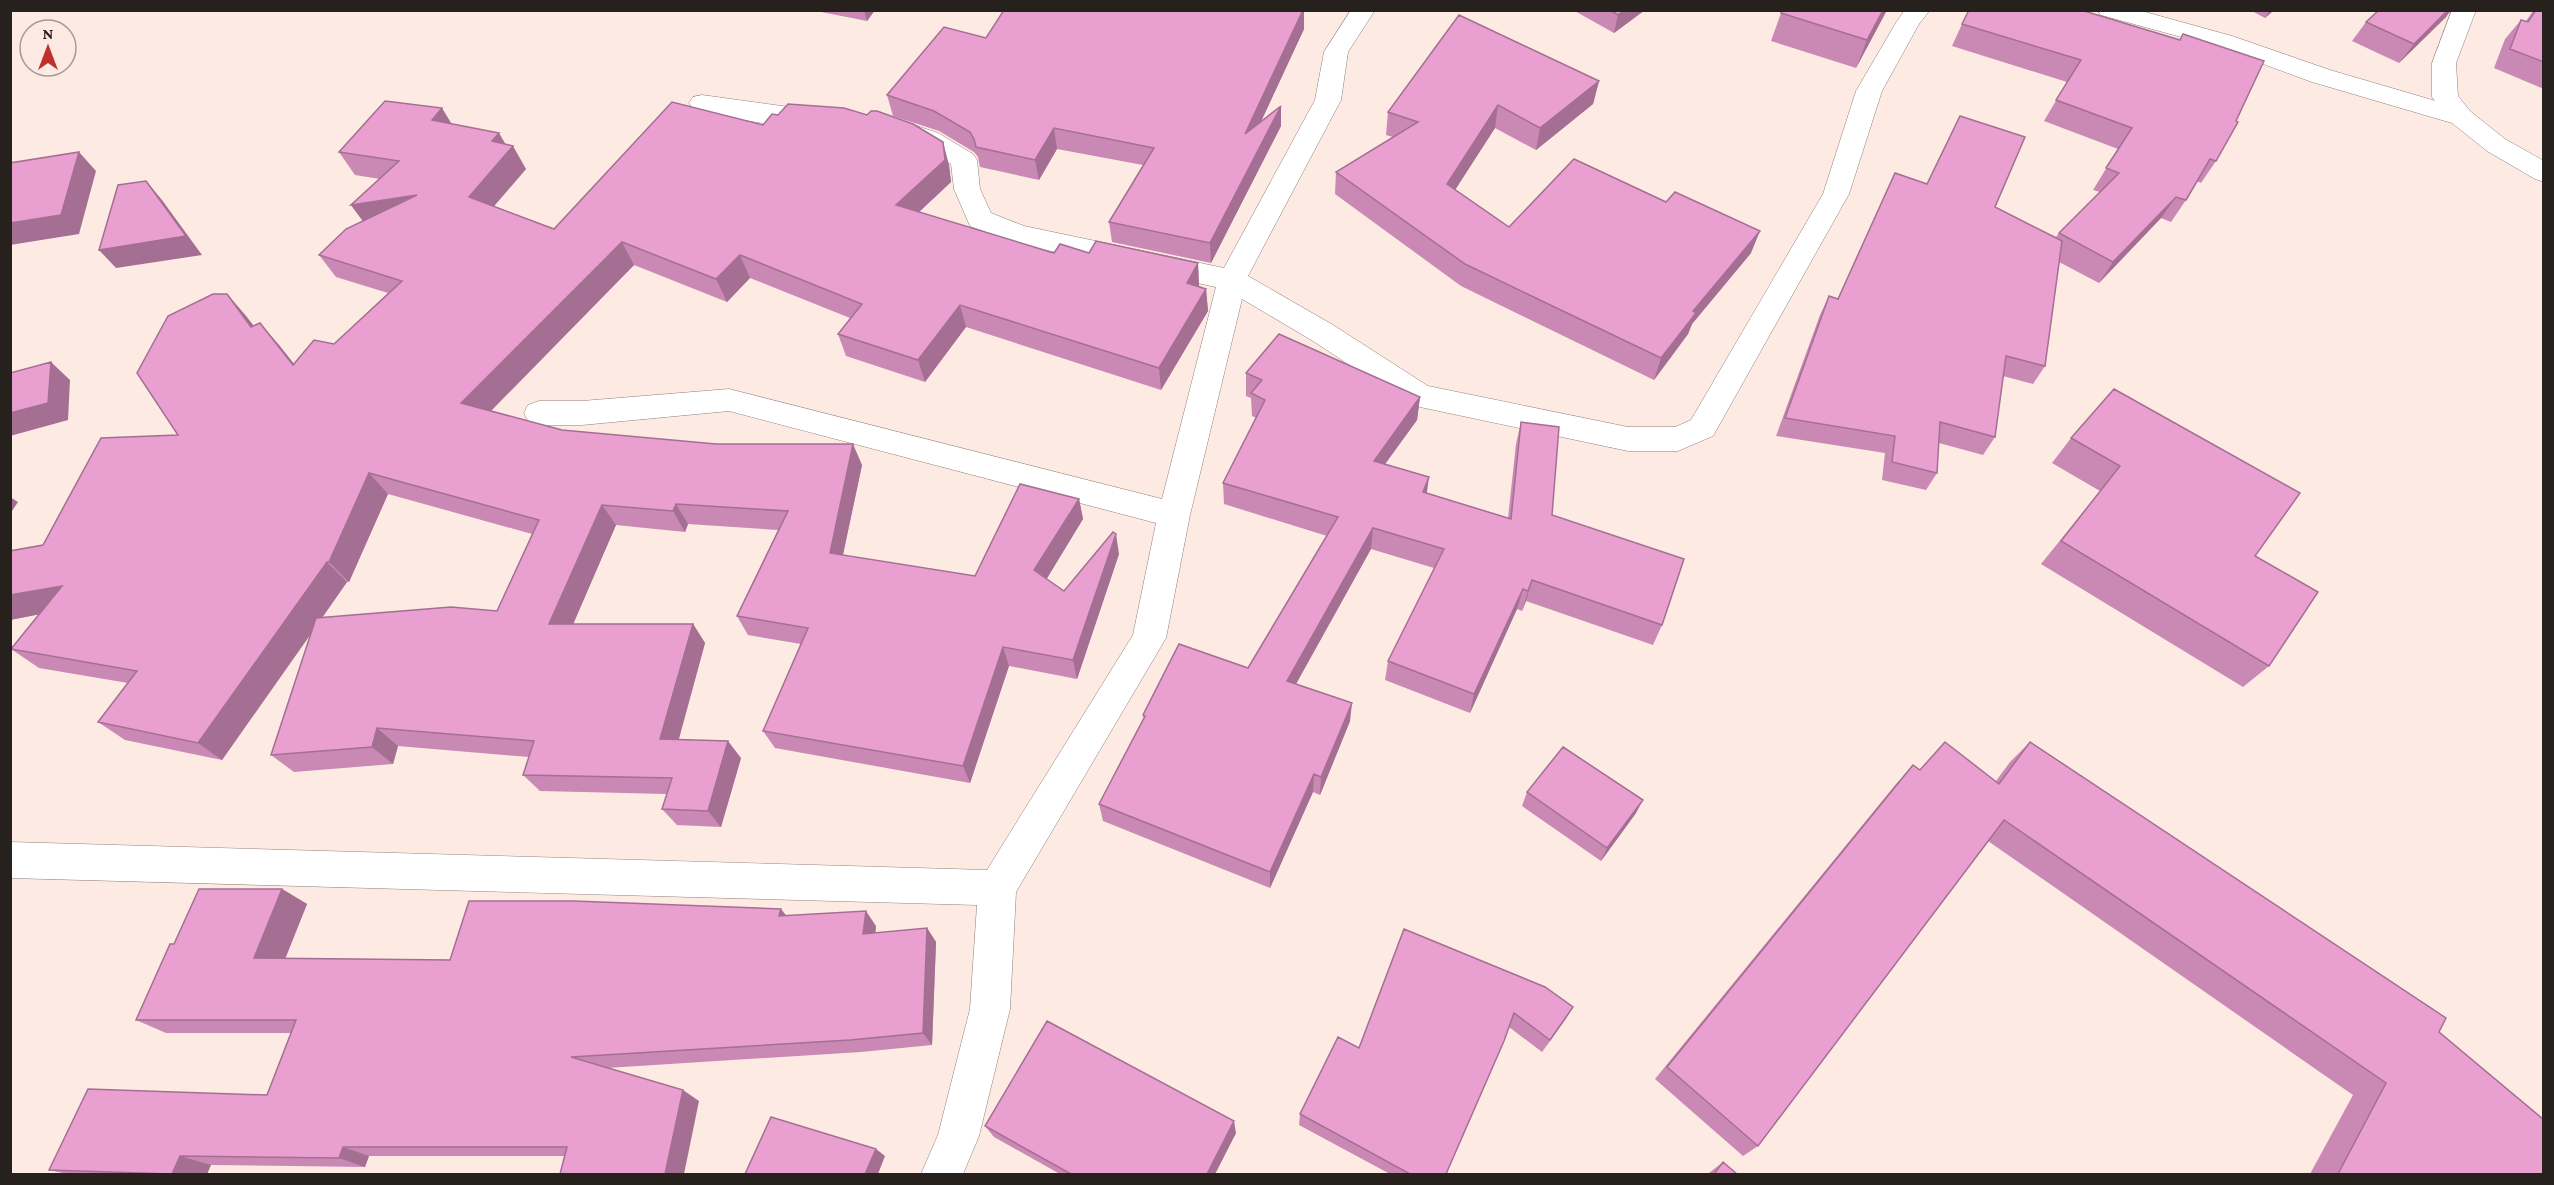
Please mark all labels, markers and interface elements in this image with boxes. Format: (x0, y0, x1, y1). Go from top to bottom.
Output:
north arrow (18, 18, 78, 78)
text: N (43, 25, 54, 42)

